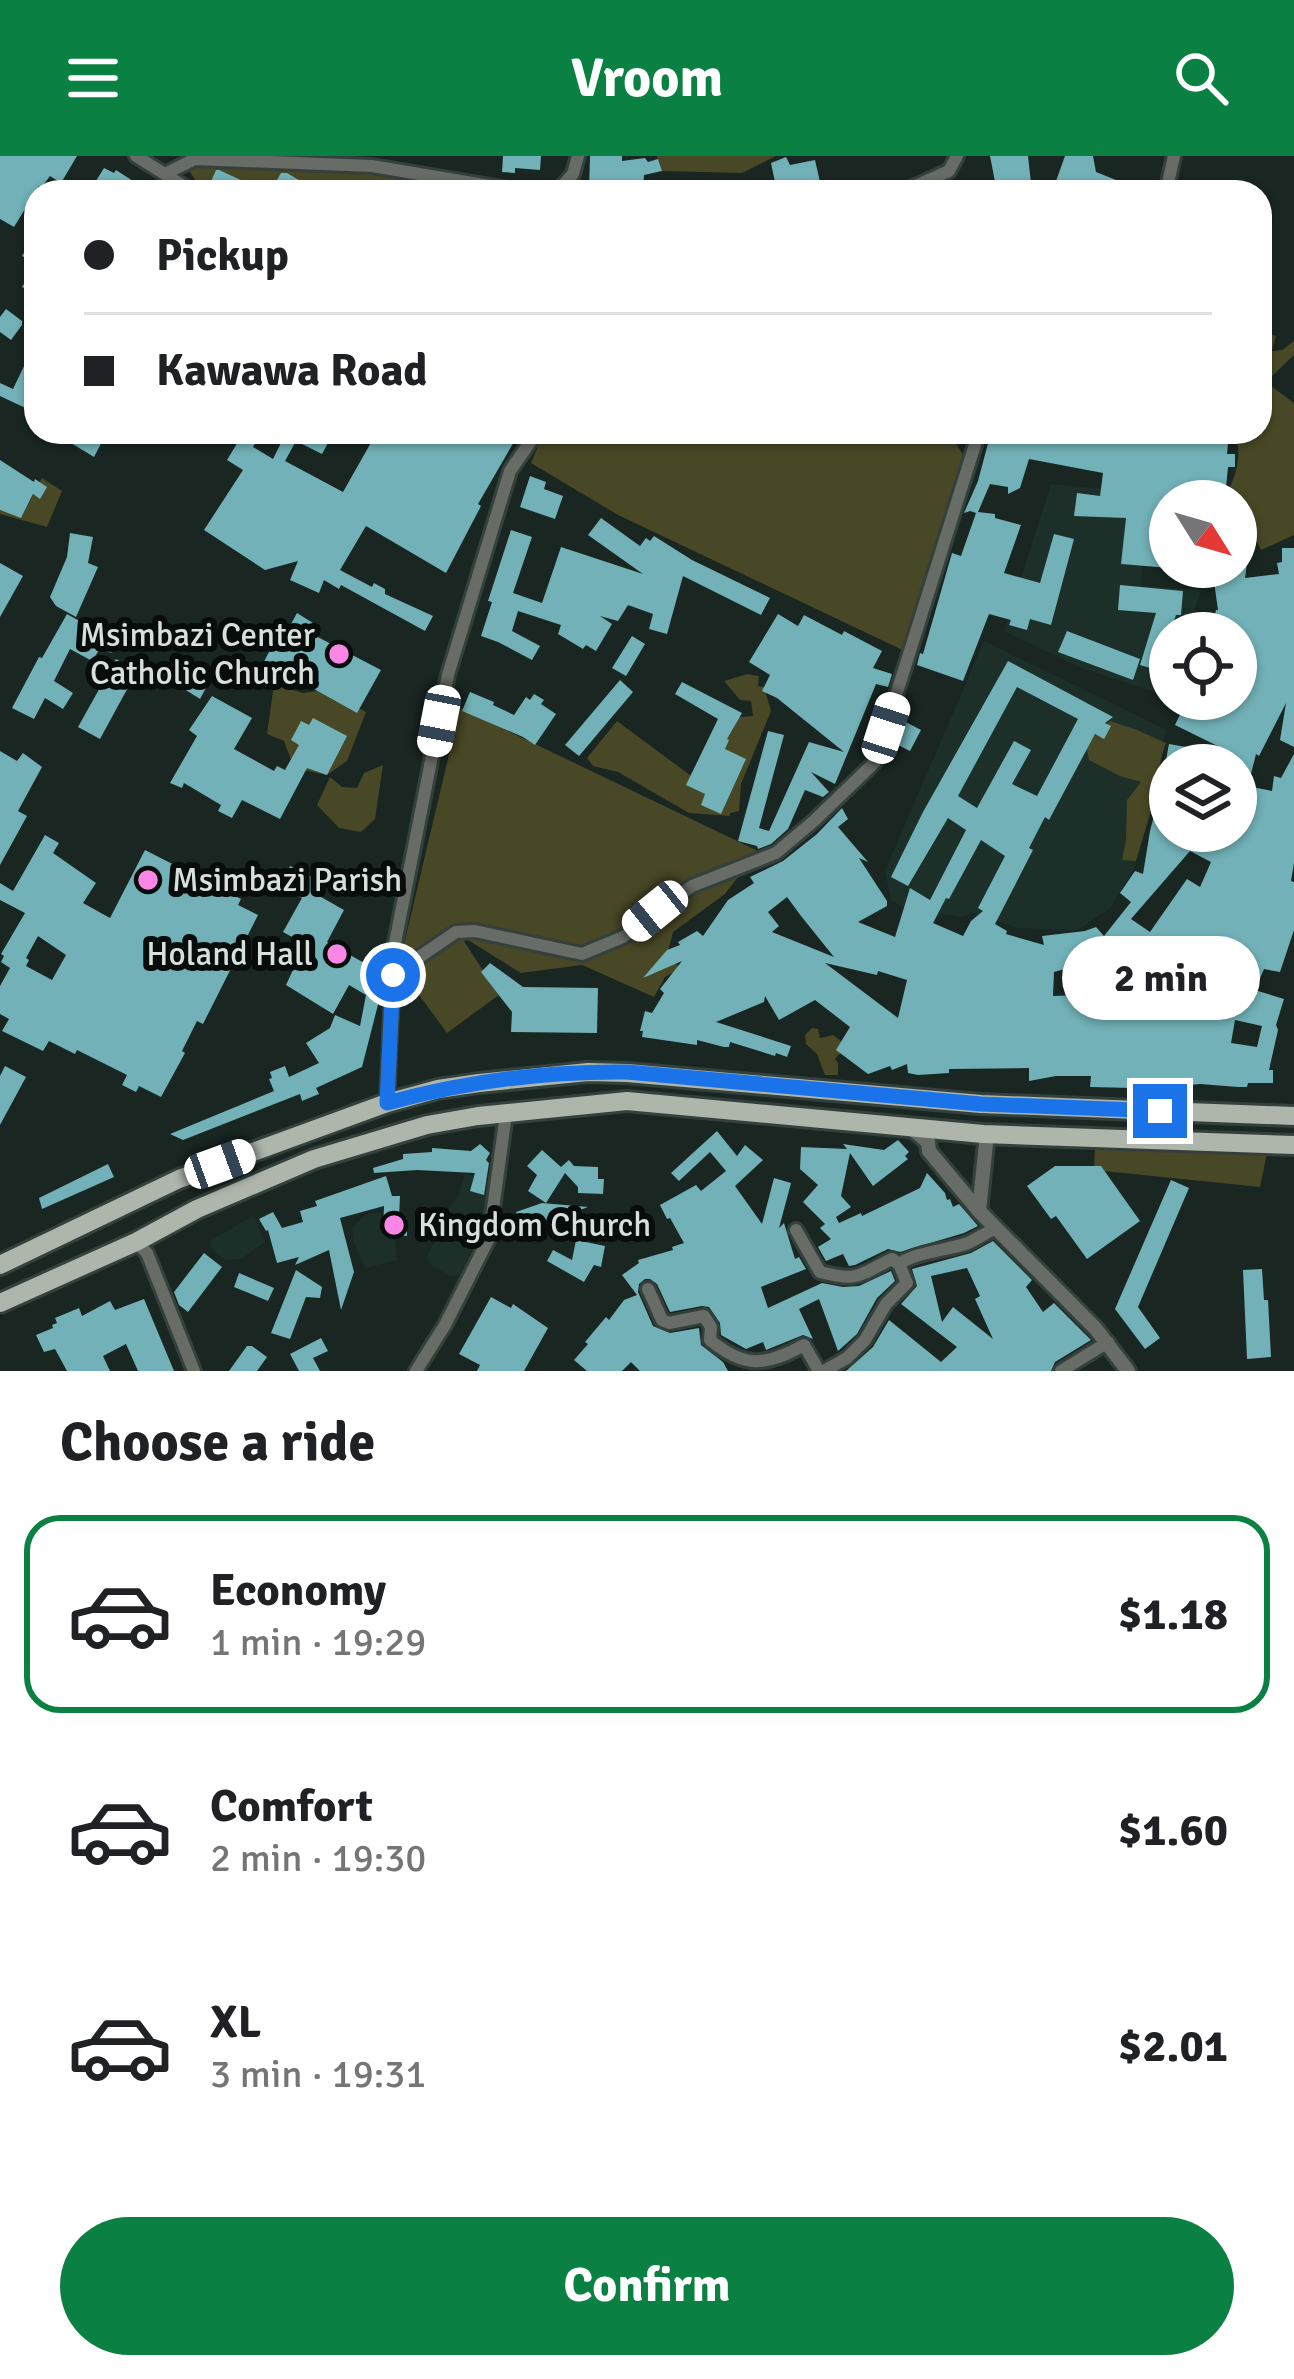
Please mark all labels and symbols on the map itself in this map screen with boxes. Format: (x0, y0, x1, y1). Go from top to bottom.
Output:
north arrow (1149, 480, 1257, 588)
place label: Msimbazi Center Catholic Church (79, 615, 315, 694)
marker: Msimbazi Center Catholic Church (326, 641, 352, 667)
car (414, 682, 464, 760)
car (858, 688, 914, 768)
place label: Msimbazi Parish (172, 860, 402, 901)
marker: Msimbazi Parish (135, 867, 161, 893)
car (616, 874, 694, 948)
place label: Holand Hall (146, 934, 313, 975)
callout: 2 min (1061, 937, 1259, 1021)
marker: Holand Hall (324, 941, 350, 967)
route start (366, 948, 420, 1002)
route end (1133, 1084, 1187, 1138)
car (180, 1135, 260, 1193)
place label: Kingdom Church (418, 1205, 651, 1246)
marker: Kingdom Church (381, 1212, 407, 1238)

